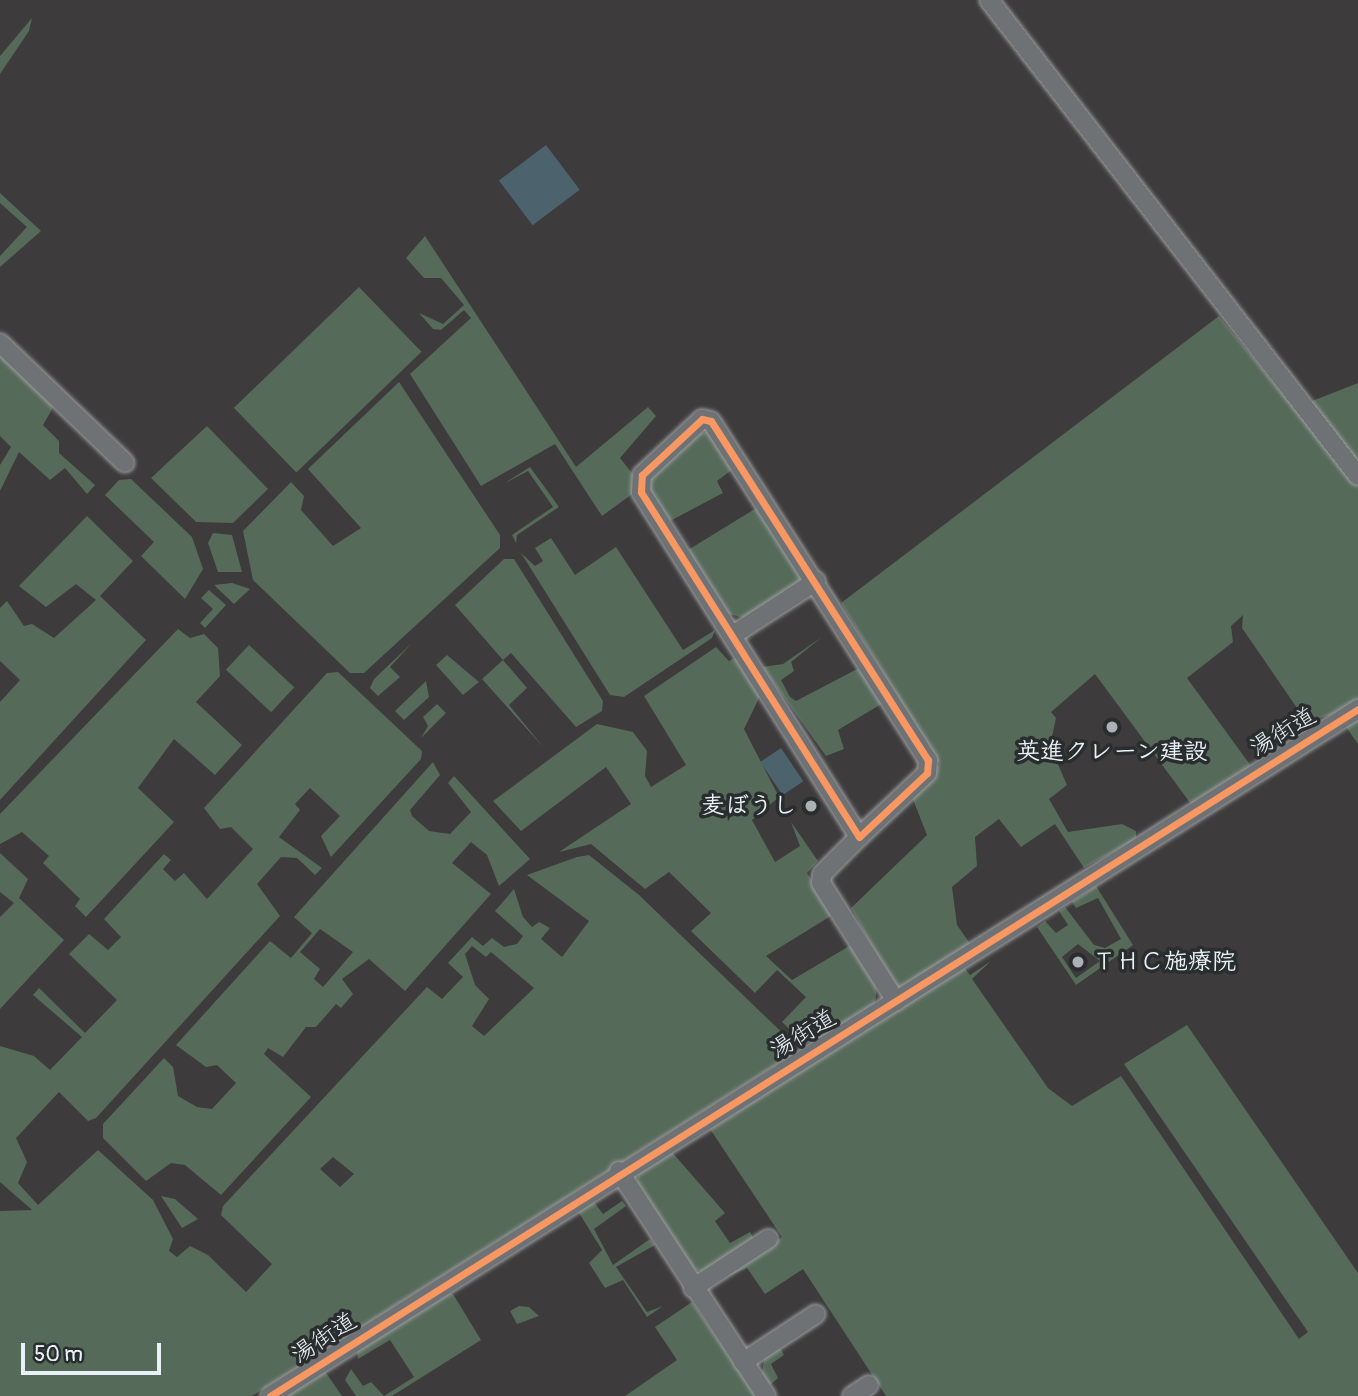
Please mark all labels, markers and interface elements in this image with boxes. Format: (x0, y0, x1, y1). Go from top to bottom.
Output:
street label: 湯街道 (1245, 701, 1321, 763)
marker: 英進クレーン建設 (1104, 719, 1120, 735)
place label: 英進クレーン建設 (1016, 738, 1208, 766)
place label: 麦ぼうし (701, 792, 797, 820)
marker: 麦ぼうし (803, 798, 819, 814)
place label: ＴＨＣ施療院 (1092, 948, 1236, 976)
marker: ＴＨＣ施療院 (1070, 954, 1086, 970)
street label: 湯街道 (765, 1003, 841, 1065)
street label: 湯街道 (286, 1306, 362, 1370)
scale bar (24, 1330, 164, 1374)
text: 50 m (34, 1341, 83, 1368)

